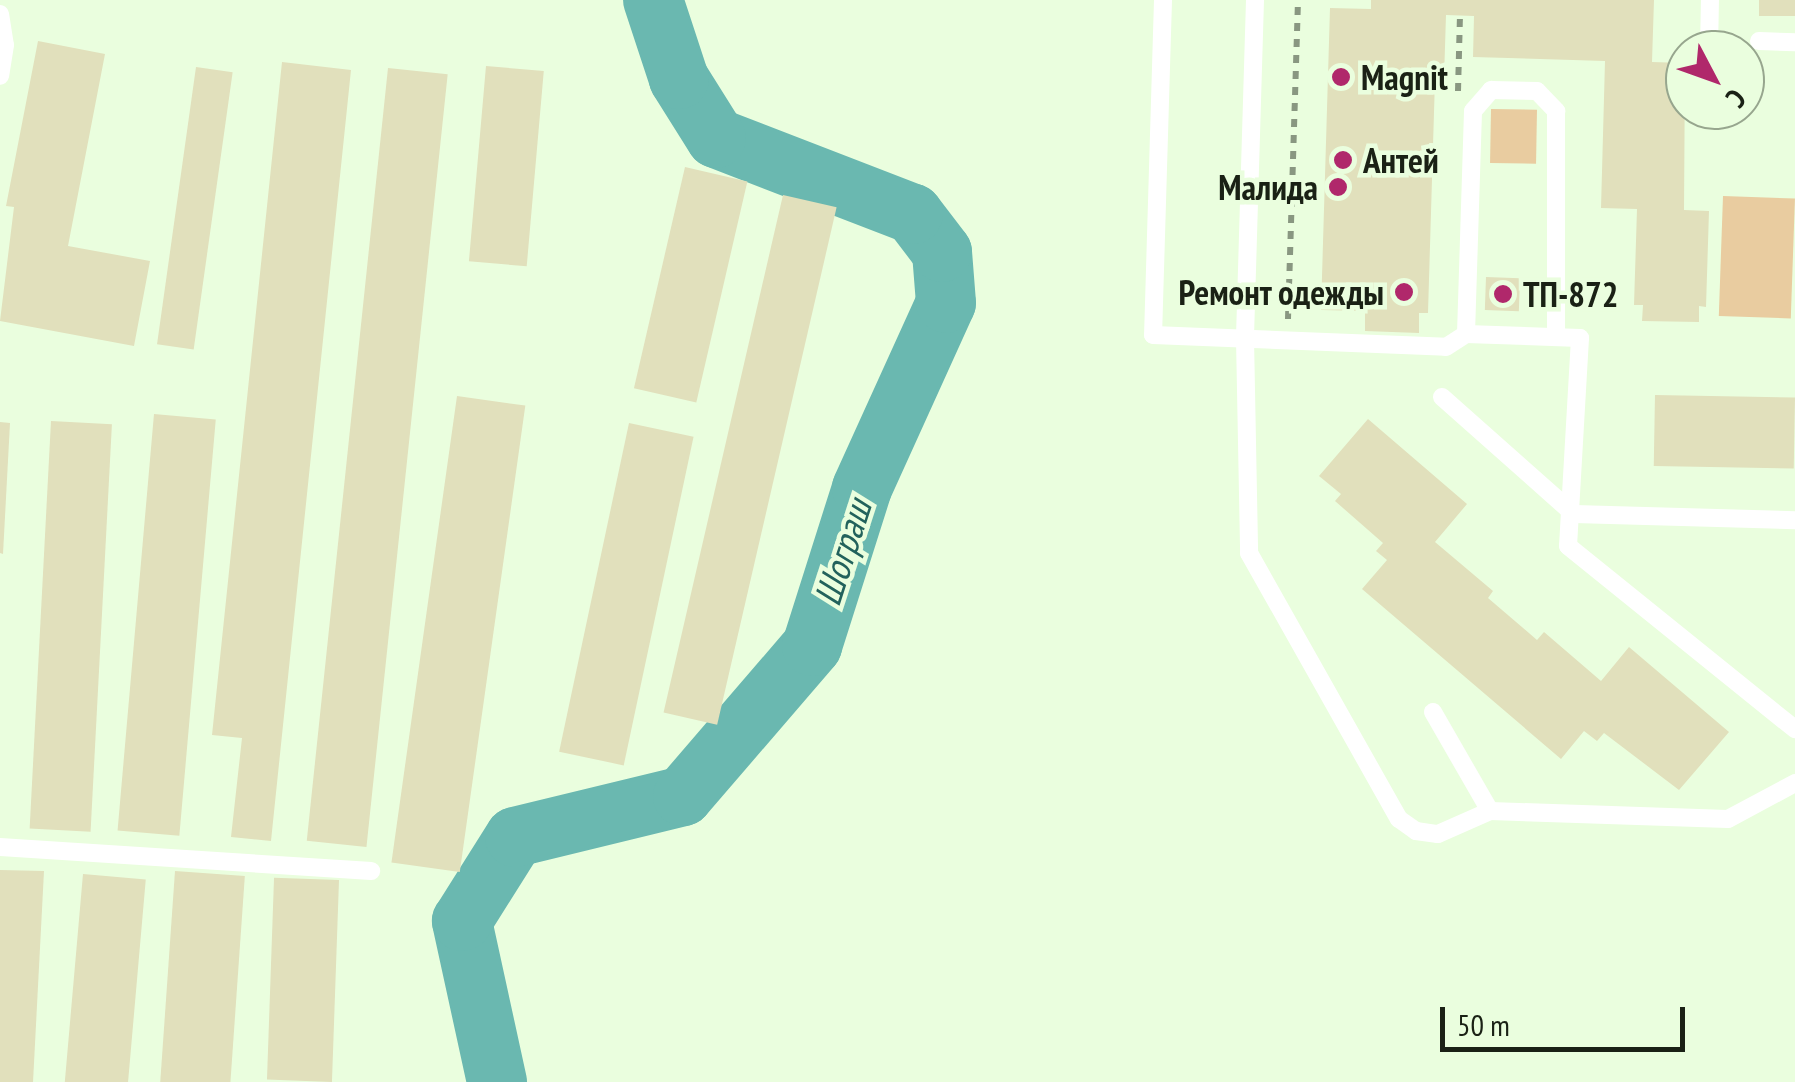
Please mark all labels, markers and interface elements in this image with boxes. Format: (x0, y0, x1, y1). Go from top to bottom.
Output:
north arrow (1665, 30, 1765, 130)
place label: Magnit (1361, 56, 1448, 98)
marker: Magnit (1330, 66, 1352, 88)
text: С (1718, 82, 1755, 116)
place label: Антей (1363, 139, 1439, 181)
marker: Антей (1332, 149, 1354, 171)
place label: Малида (1218, 166, 1318, 208)
marker: Малида (1327, 176, 1349, 198)
place label: Ремонт одежды (1178, 271, 1384, 313)
place label: ТП-872 (1523, 273, 1619, 315)
marker: Ремонт одежды (1393, 281, 1415, 303)
marker: ТП-872 (1492, 283, 1514, 305)
water label: Шограш (804, 493, 880, 611)
scale bar (1445, 987, 1690, 1049)
text: 50 m (1457, 1005, 1510, 1044)

